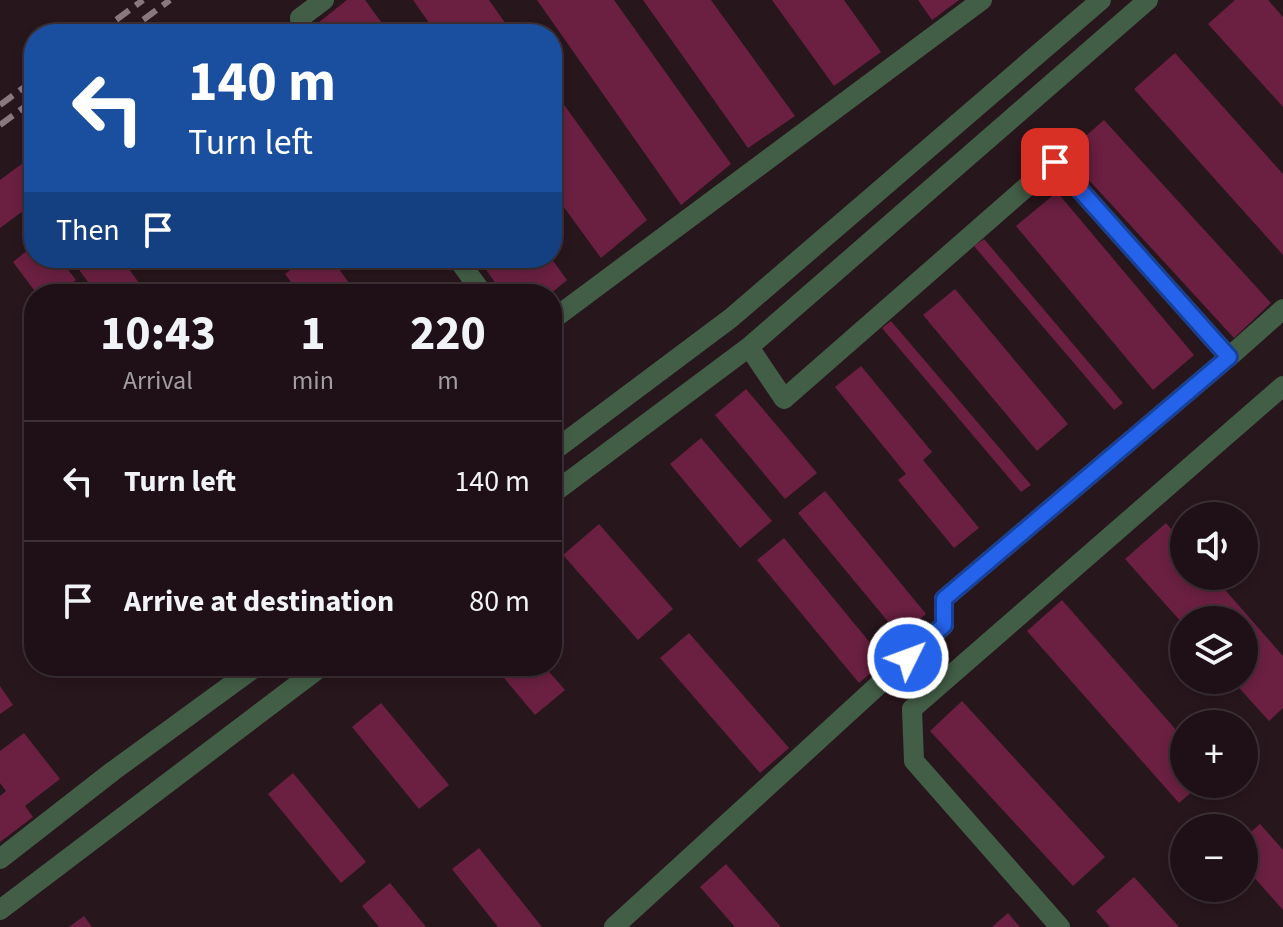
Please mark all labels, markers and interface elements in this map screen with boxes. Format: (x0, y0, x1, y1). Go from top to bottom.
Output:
text: 140 m (188, 43, 336, 122)
icon: left (56, 56, 160, 160)
text: Turn left (188, 117, 313, 168)
pin (1021, 128, 1089, 196)
icon: arrive (1033, 140, 1077, 184)
icon: arrive (136, 208, 180, 252)
text: Then (56, 209, 120, 252)
text: 10:43 (100, 300, 216, 368)
text: 1 (300, 300, 326, 368)
text: 220 (410, 300, 486, 368)
text: Arrival (123, 362, 193, 399)
text: min (292, 362, 334, 399)
text: m (437, 362, 459, 399)
icon: left (56, 459, 100, 503)
text: Turn left (124, 460, 236, 503)
text: 140 m (454, 460, 530, 503)
map controls (1170, 502, 1258, 902)
button: sound (1170, 502, 1258, 590)
icon: arrive (56, 579, 100, 623)
text: Arrive at destination (124, 580, 394, 623)
text: 80 m (469, 580, 530, 623)
button: layers (1170, 606, 1258, 694)
position arrow (866, 616, 950, 700)
button: + (1170, 710, 1258, 798)
button: − (1170, 814, 1258, 902)

